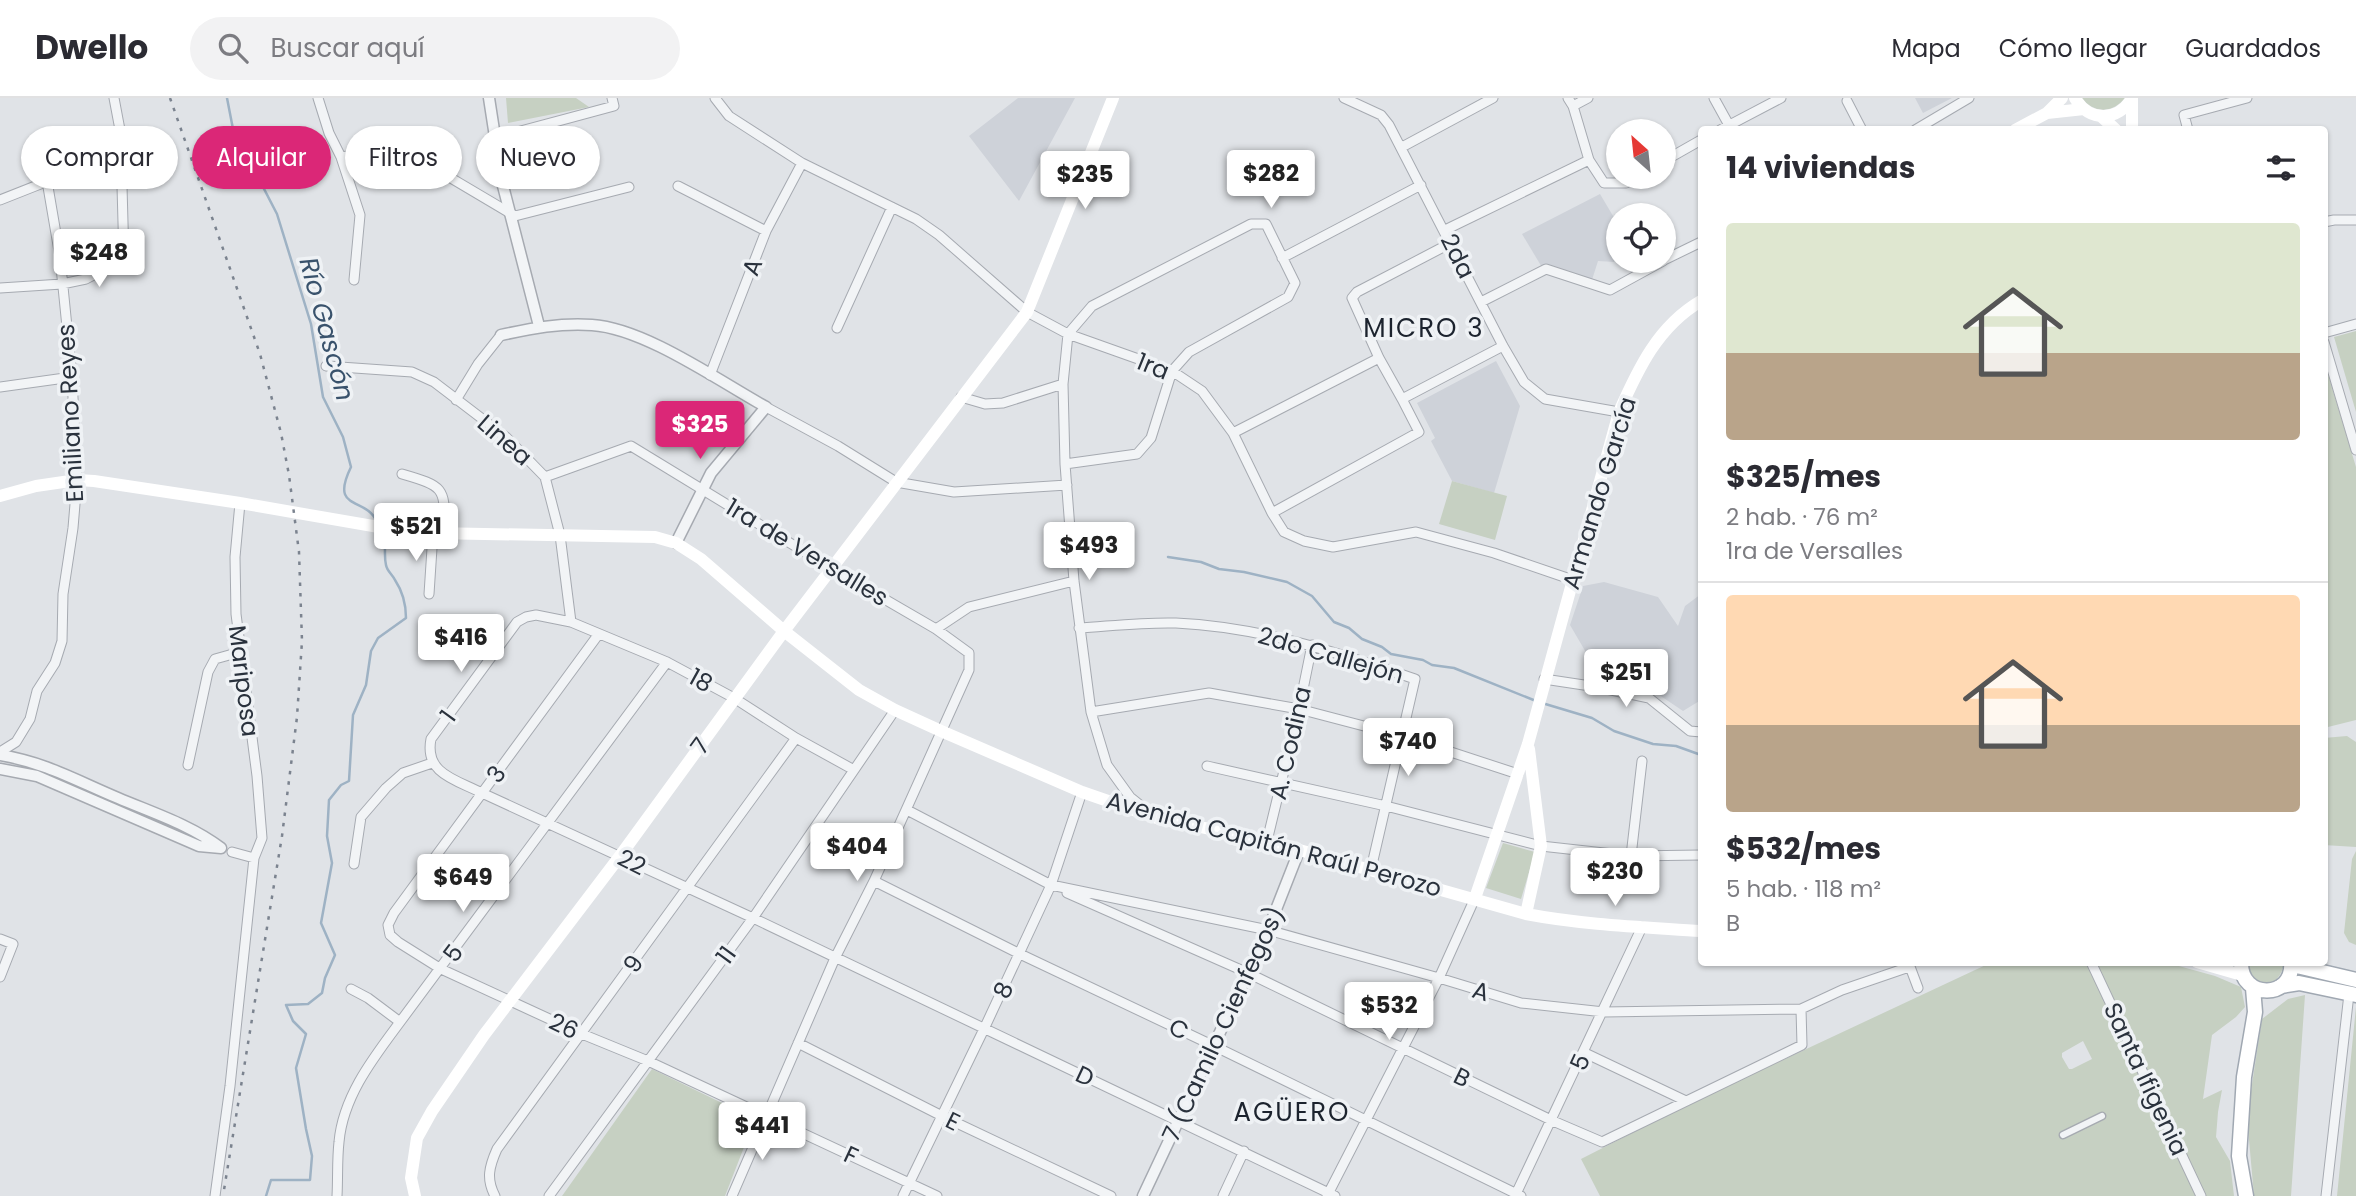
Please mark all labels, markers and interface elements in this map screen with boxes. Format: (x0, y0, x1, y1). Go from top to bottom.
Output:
search box (190, 17, 680, 80)
text: Dwello (35, 24, 148, 71)
icon: search (214, 29, 252, 67)
text: Buscar aquí (270, 30, 425, 66)
text: Mapa (1891, 32, 1961, 65)
text: Cómo llegar (1999, 32, 2147, 65)
text: Guardados (2185, 32, 2321, 65)
north arrow (1606, 119, 1676, 189)
map controls (1606, 119, 1676, 273)
chip: Comprar (21, 126, 178, 189)
chip: Alquilar (192, 126, 331, 189)
chip: Filtros (345, 126, 462, 189)
chip: Nuevo (476, 126, 600, 189)
text: 14 viviendas (1726, 146, 1915, 189)
icon: filters (2262, 149, 2300, 187)
pin: $282 (1230, 150, 1312, 210)
pin: $235 (1044, 152, 1126, 211)
text: $282 (1243, 157, 1299, 189)
text: $235 (1056, 158, 1114, 190)
button: locate (1606, 203, 1676, 273)
street label: 2da (1433, 228, 1483, 284)
pin: $248 (58, 230, 140, 289)
text: $248 (70, 236, 128, 268)
water label: Río Gascón (291, 253, 363, 405)
street label: A (734, 254, 770, 280)
icon: home (1950, 269, 2076, 395)
district label: MICRO 3 (1363, 310, 1485, 346)
street label: Emiliano Reyes (49, 323, 91, 503)
street label: 1ra (1132, 345, 1174, 387)
street label: Armando García (1554, 393, 1644, 593)
pin: $325 (659, 402, 741, 461)
street label: Linea (470, 407, 540, 473)
text: $325 (671, 408, 729, 440)
text: $325/mes (1726, 455, 1881, 498)
street label: 1ra de Versalles (719, 490, 895, 614)
text: 2 hab. · 76 m² (1726, 501, 1878, 533)
pin: $521 (375, 504, 457, 563)
text: $521 (390, 510, 442, 542)
pin: $493 (1048, 522, 1130, 582)
text: $493 (1060, 529, 1118, 561)
text: 1ra de Versalles (1726, 535, 1903, 567)
pin: $416 (420, 614, 502, 674)
street label: 2do Callejón (1254, 618, 1408, 692)
text: $416 (434, 621, 488, 653)
street label: Mariposa (221, 623, 267, 739)
icon: home (1950, 641, 2076, 767)
pin: $251 (1585, 650, 1667, 709)
text: $251 (1600, 656, 1652, 688)
street label: 18 (683, 660, 719, 700)
street label: A. Codina (1261, 683, 1319, 803)
street label: 1 (432, 703, 464, 729)
pin: $740 (1367, 718, 1449, 778)
text: $740 (1379, 725, 1437, 757)
street label: 7 (683, 731, 717, 761)
street label: 3 (478, 759, 514, 789)
street label: Avenida Capitán Raúl Perozo (1103, 783, 1445, 905)
pin: $404 (816, 824, 898, 883)
text: $532/mes (1726, 827, 1881, 870)
text: $404 (826, 830, 888, 862)
street label: 22 (612, 841, 652, 883)
pin: $230 (1574, 848, 1656, 908)
pin: $649 (422, 854, 504, 914)
text: $230 (1586, 855, 1644, 887)
text: $649 (433, 861, 493, 893)
text: 5 hab. · 118 m² (1726, 873, 1881, 905)
street label: 7 (Camilo Cienfegos) (1156, 902, 1290, 1146)
text: B (1726, 907, 1740, 939)
street label: 5 (435, 937, 471, 969)
street label: 11 (708, 939, 744, 971)
street label: 9 (615, 948, 651, 980)
street label: A (1468, 973, 1494, 1009)
street label: 8 (985, 976, 1021, 1004)
pin: $532 (1348, 982, 1430, 1042)
text: $532 (1360, 989, 1418, 1021)
street label: Santa Ifigenia (2096, 997, 2196, 1161)
street label: 26 (544, 1005, 584, 1047)
street label: C (1165, 1012, 1193, 1046)
street label: 5 (1562, 1048, 1598, 1076)
street label: D (1070, 1057, 1100, 1095)
street label: B (1448, 1059, 1476, 1095)
district label: AGÜERO (1234, 1094, 1350, 1130)
pin: $441 (721, 1102, 803, 1162)
street label: E (940, 1103, 966, 1139)
text: $441 (735, 1109, 789, 1141)
street label: F (839, 1137, 863, 1173)

